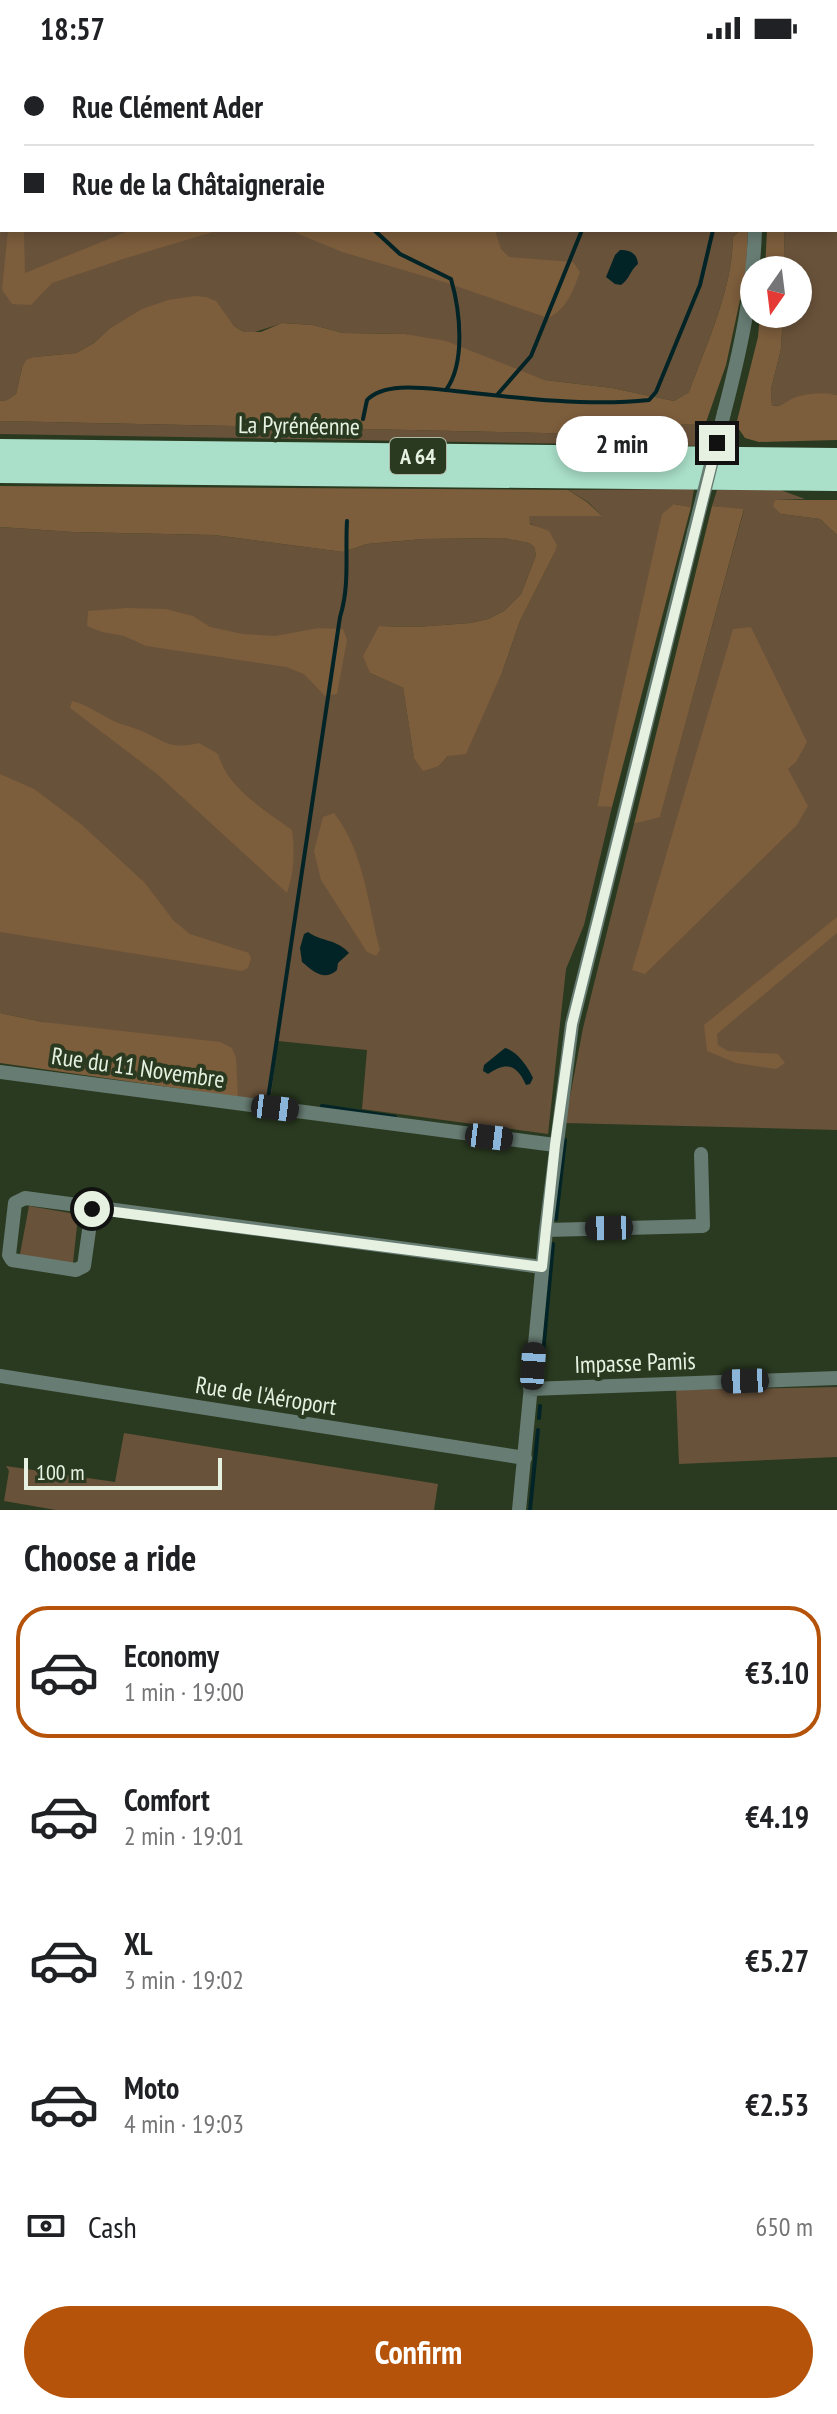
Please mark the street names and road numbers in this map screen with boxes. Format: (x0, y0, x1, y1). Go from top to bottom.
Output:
street label: La Pyrénéenne (238, 409, 360, 442)
road number: A 64 (390, 438, 446, 474)
street label: Rue du 11 Novembre (50, 1040, 227, 1095)
street label: Impasse Pamis (574, 1345, 696, 1380)
street label: Rue de l'Aéroport (193, 1369, 339, 1422)

